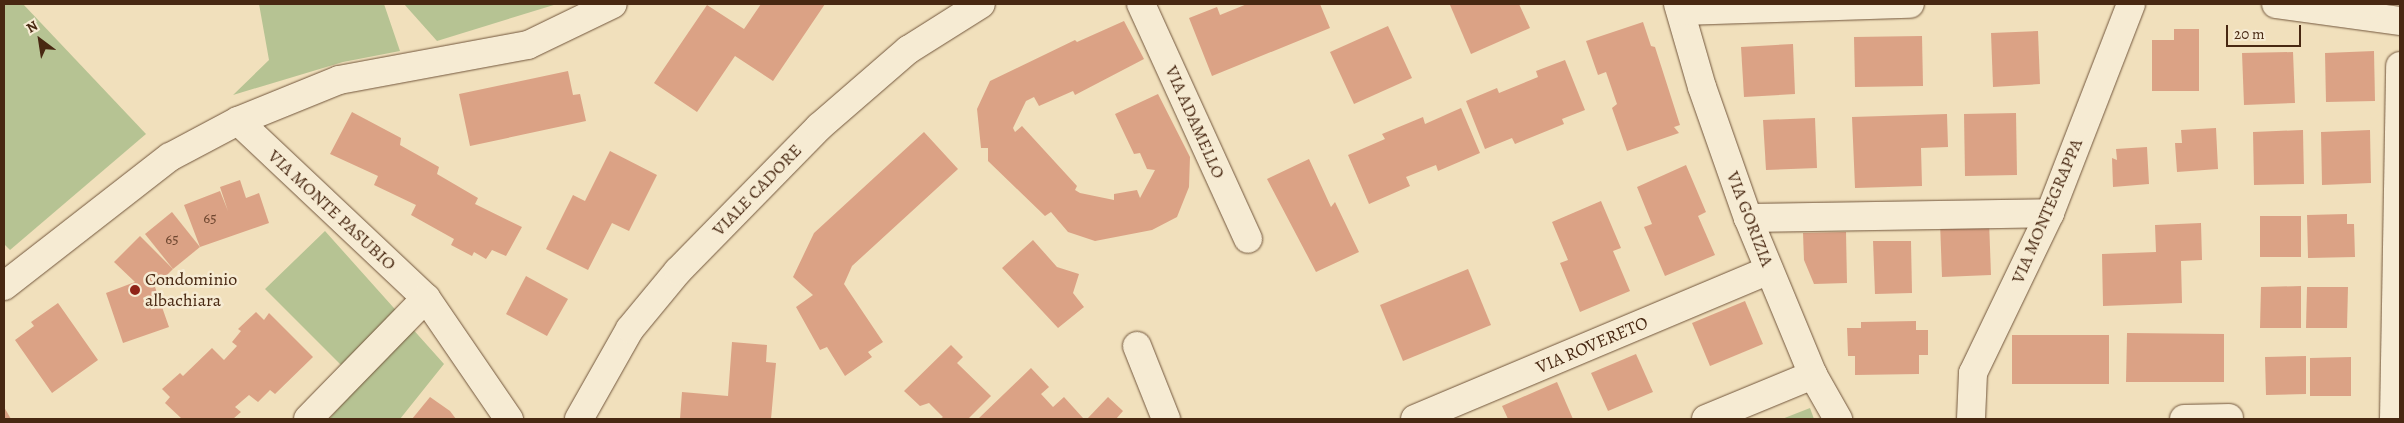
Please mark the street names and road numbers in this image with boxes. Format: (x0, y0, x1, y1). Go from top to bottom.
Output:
street label: VIA ADAMELLO (1161, 62, 1229, 182)
street label: VIA MONTEGRAPPA (2007, 135, 2087, 287)
street label: VIALE CADORE (708, 140, 806, 240)
street label: VIA MONTE PASUBIO (264, 145, 400, 275)
street label: VIA GORIZIA (1722, 168, 1778, 270)
street label: VIA ROVERETO (1533, 312, 1651, 378)

